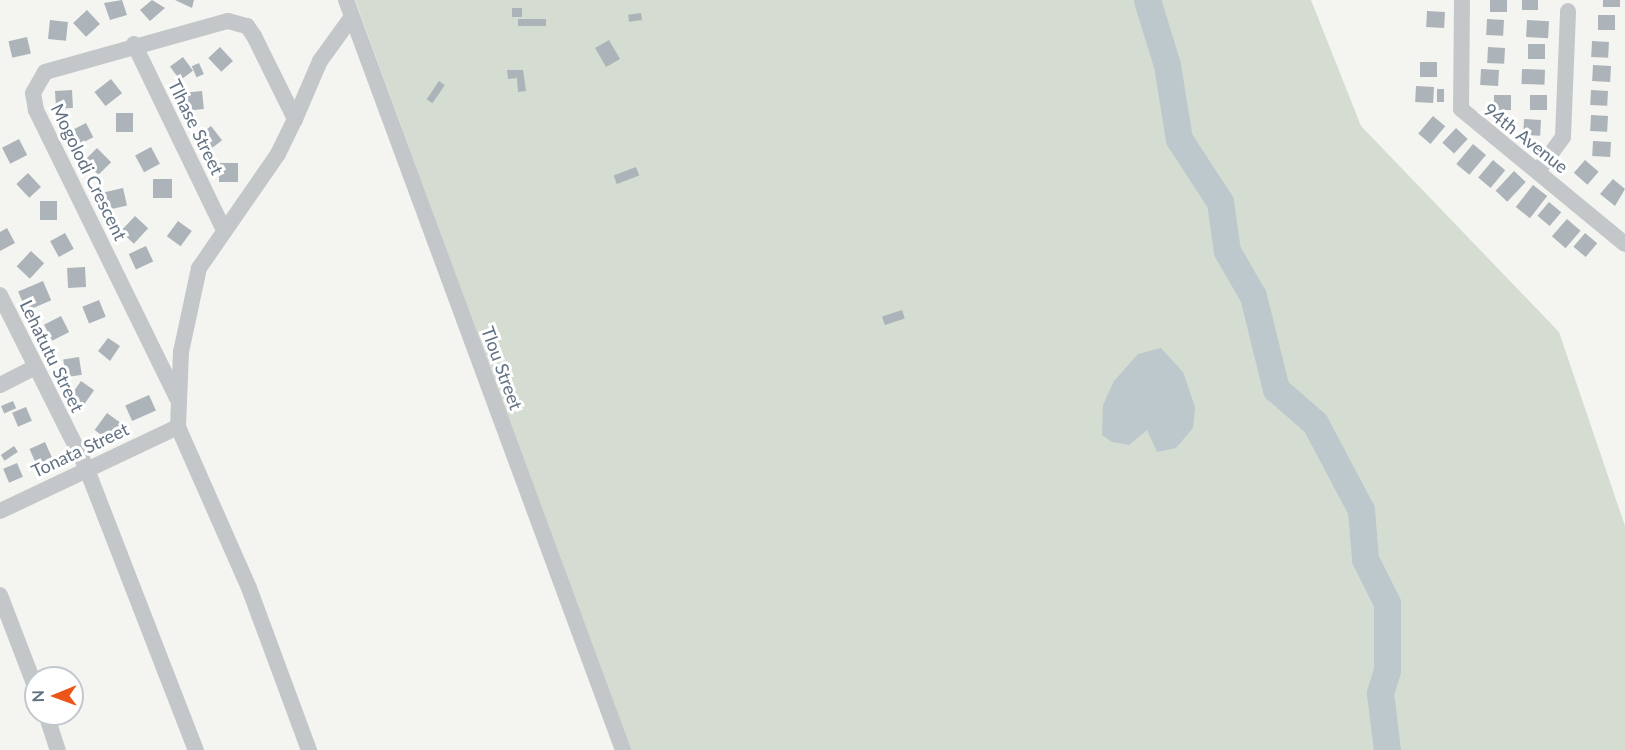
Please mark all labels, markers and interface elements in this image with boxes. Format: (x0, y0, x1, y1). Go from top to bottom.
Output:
street label: Tlhase Street (164, 76, 228, 178)
street label: 94th Avenue (1479, 98, 1573, 178)
street label: Mogolodi Crescent (47, 100, 131, 244)
street label: Lehatutu Street (16, 296, 88, 416)
street label: Tlou Street (477, 323, 527, 413)
street label: Tonata Street (28, 418, 132, 482)
north arrow (24, 666, 84, 726)
text: N (28, 690, 47, 703)

